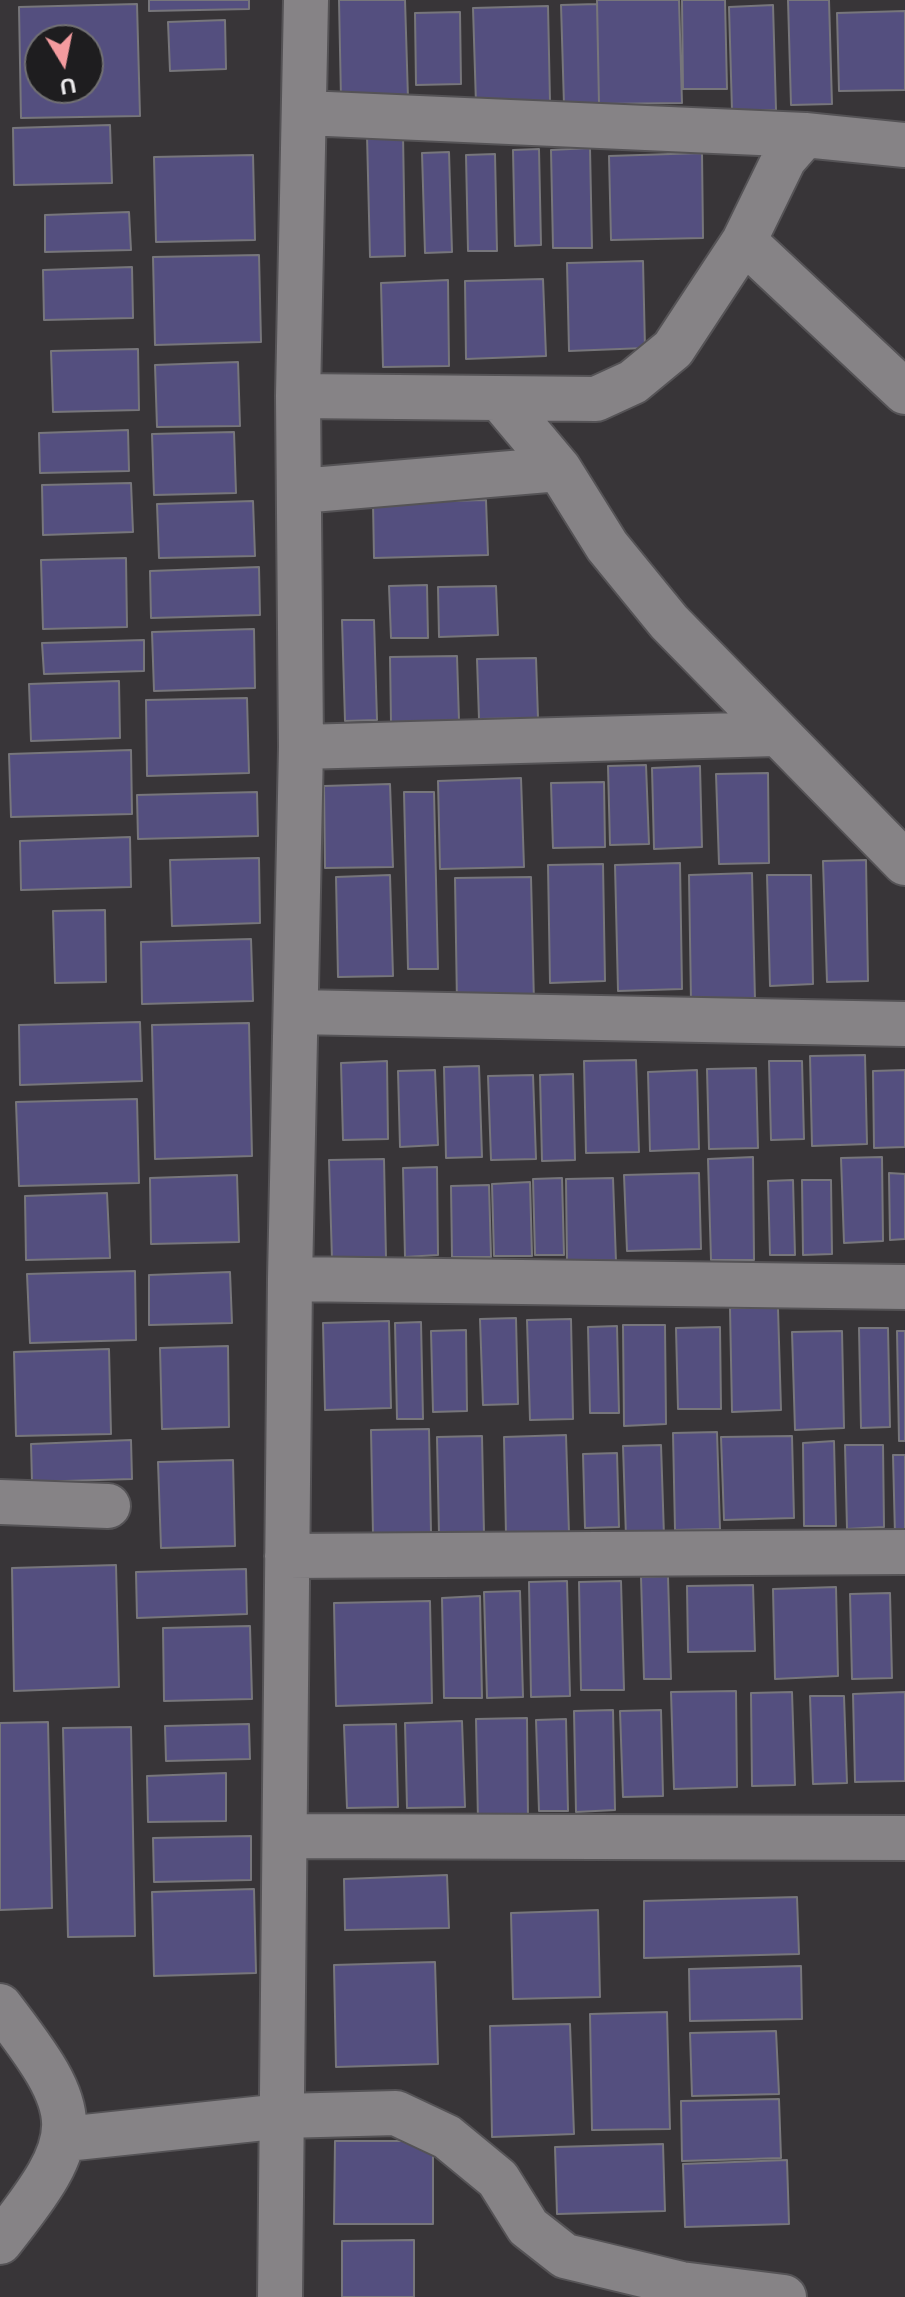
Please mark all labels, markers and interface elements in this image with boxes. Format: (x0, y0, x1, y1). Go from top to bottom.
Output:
north arrow (24, 24, 104, 104)
text: U (58, 72, 78, 100)

